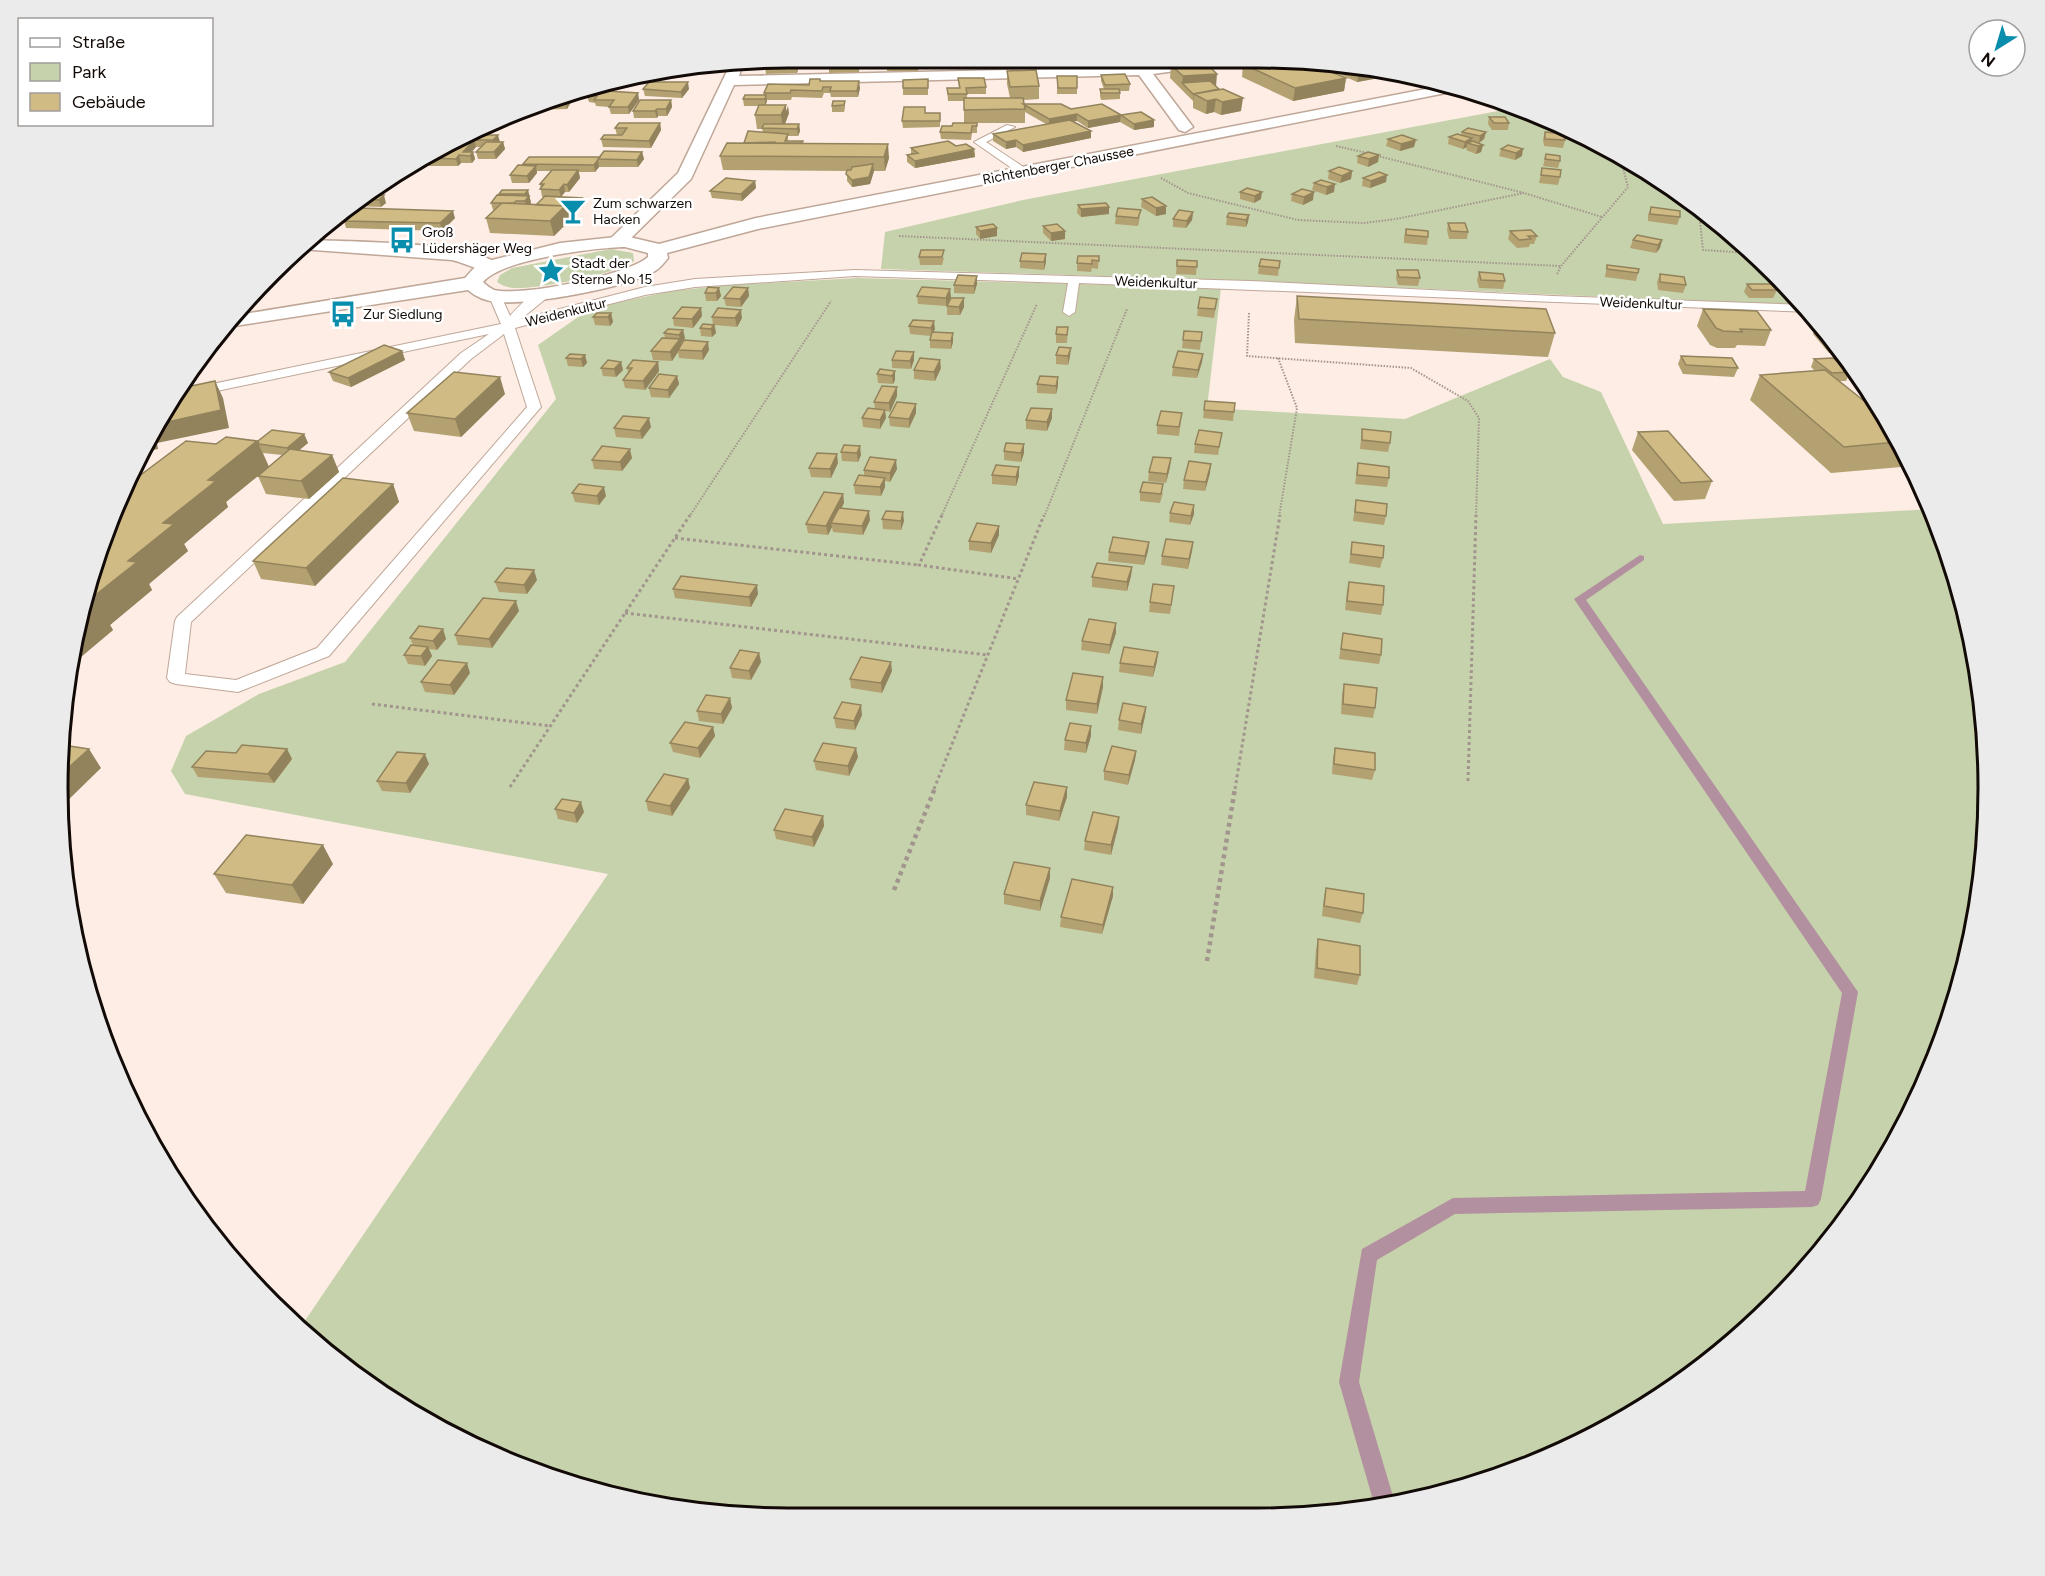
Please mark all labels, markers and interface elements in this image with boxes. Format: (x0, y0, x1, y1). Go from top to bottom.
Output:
legend (18, 18, 213, 126)
north arrow (1967, 18, 2027, 78)
text: Straße (72, 31, 125, 53)
text: N (1978, 48, 1999, 71)
text: Park (72, 61, 107, 83)
text: Gebäude (72, 91, 146, 113)
street label: Richtenberger Chaussee (981, 142, 1136, 189)
place label: Zum schwarzen Hacken (593, 195, 692, 228)
bar icon: Zum schwarzen Hacken (558, 196, 588, 226)
place label: Groß Lüdershäger Weg (422, 224, 532, 257)
bus stop icon: Groß Lüdershäger Weg (387, 225, 417, 255)
place label: Stadt der Sterne No 15 (571, 255, 652, 288)
place icon: Stadt der Sterne No 15 (536, 256, 566, 286)
street label: Weidenkultur (1114, 273, 1198, 292)
street label: Weidenkultur (524, 294, 609, 331)
street label: Weidenkultur (1599, 294, 1683, 313)
bus stop icon: Zur Siedlung (328, 299, 358, 329)
place label: Zur Siedlung (363, 306, 443, 323)

